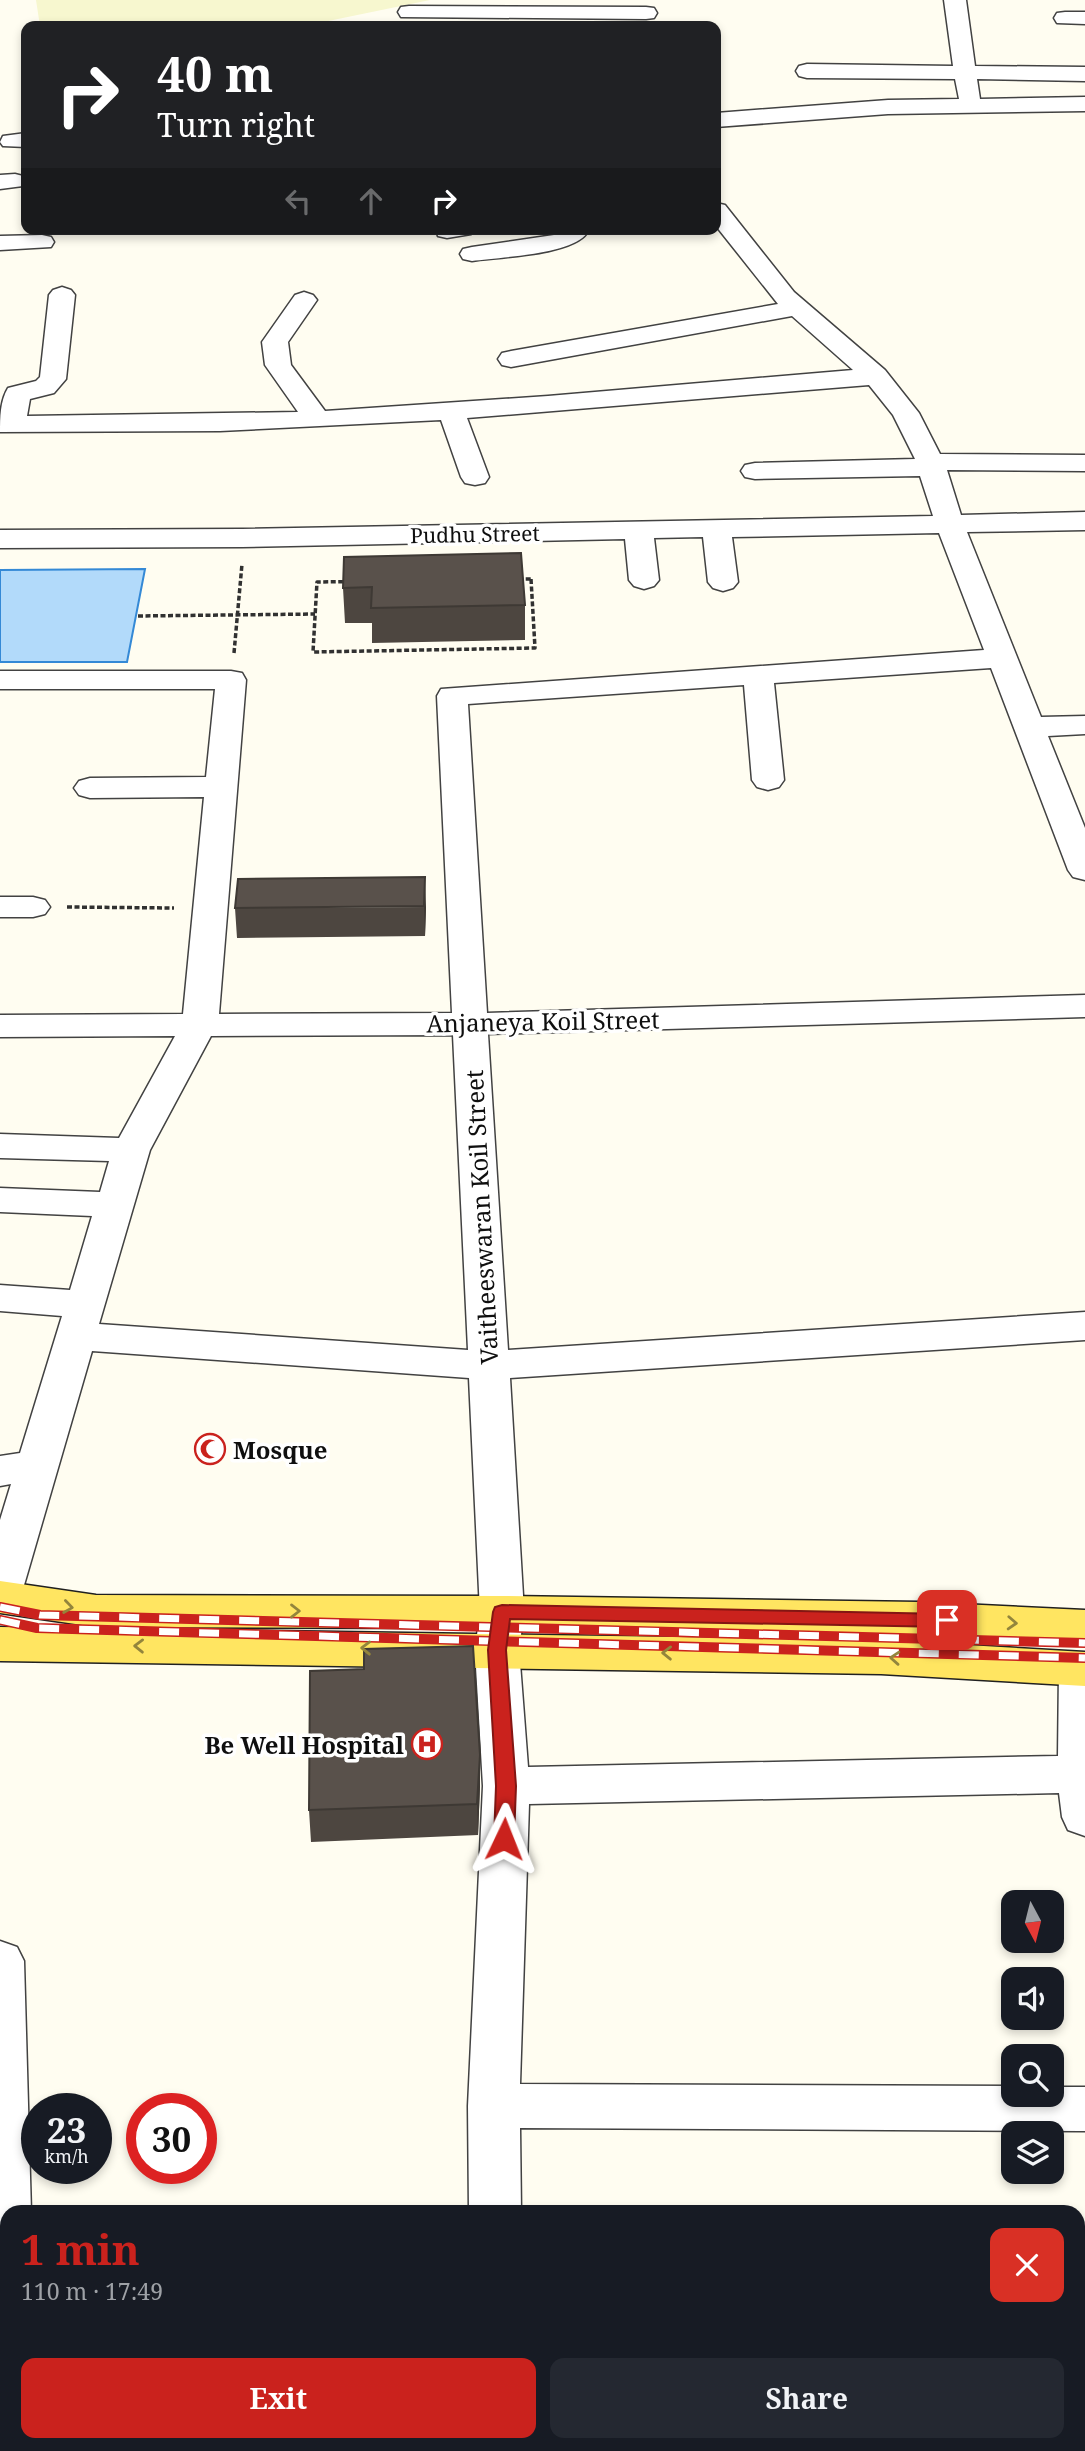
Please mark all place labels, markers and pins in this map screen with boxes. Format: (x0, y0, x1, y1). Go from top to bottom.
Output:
mosque icon: Mosque (193, 1432, 227, 1466)
place label: Mosque (233, 1433, 327, 1466)
pin (917, 1590, 977, 1650)
hospital icon: Be Well Hospital (410, 1727, 444, 1761)
place label: Be Well Hospital (204, 1728, 405, 1761)

